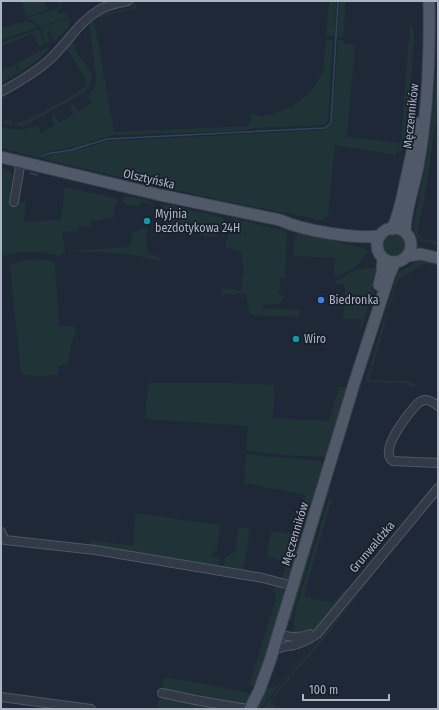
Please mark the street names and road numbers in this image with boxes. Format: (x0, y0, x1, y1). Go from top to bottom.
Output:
street label: Męczenników (401, 83, 421, 149)
street label: Olsztyńska (122, 166, 176, 192)
street label: Męczenników (279, 500, 311, 567)
street label: Grunwaldzka (346, 518, 398, 576)

